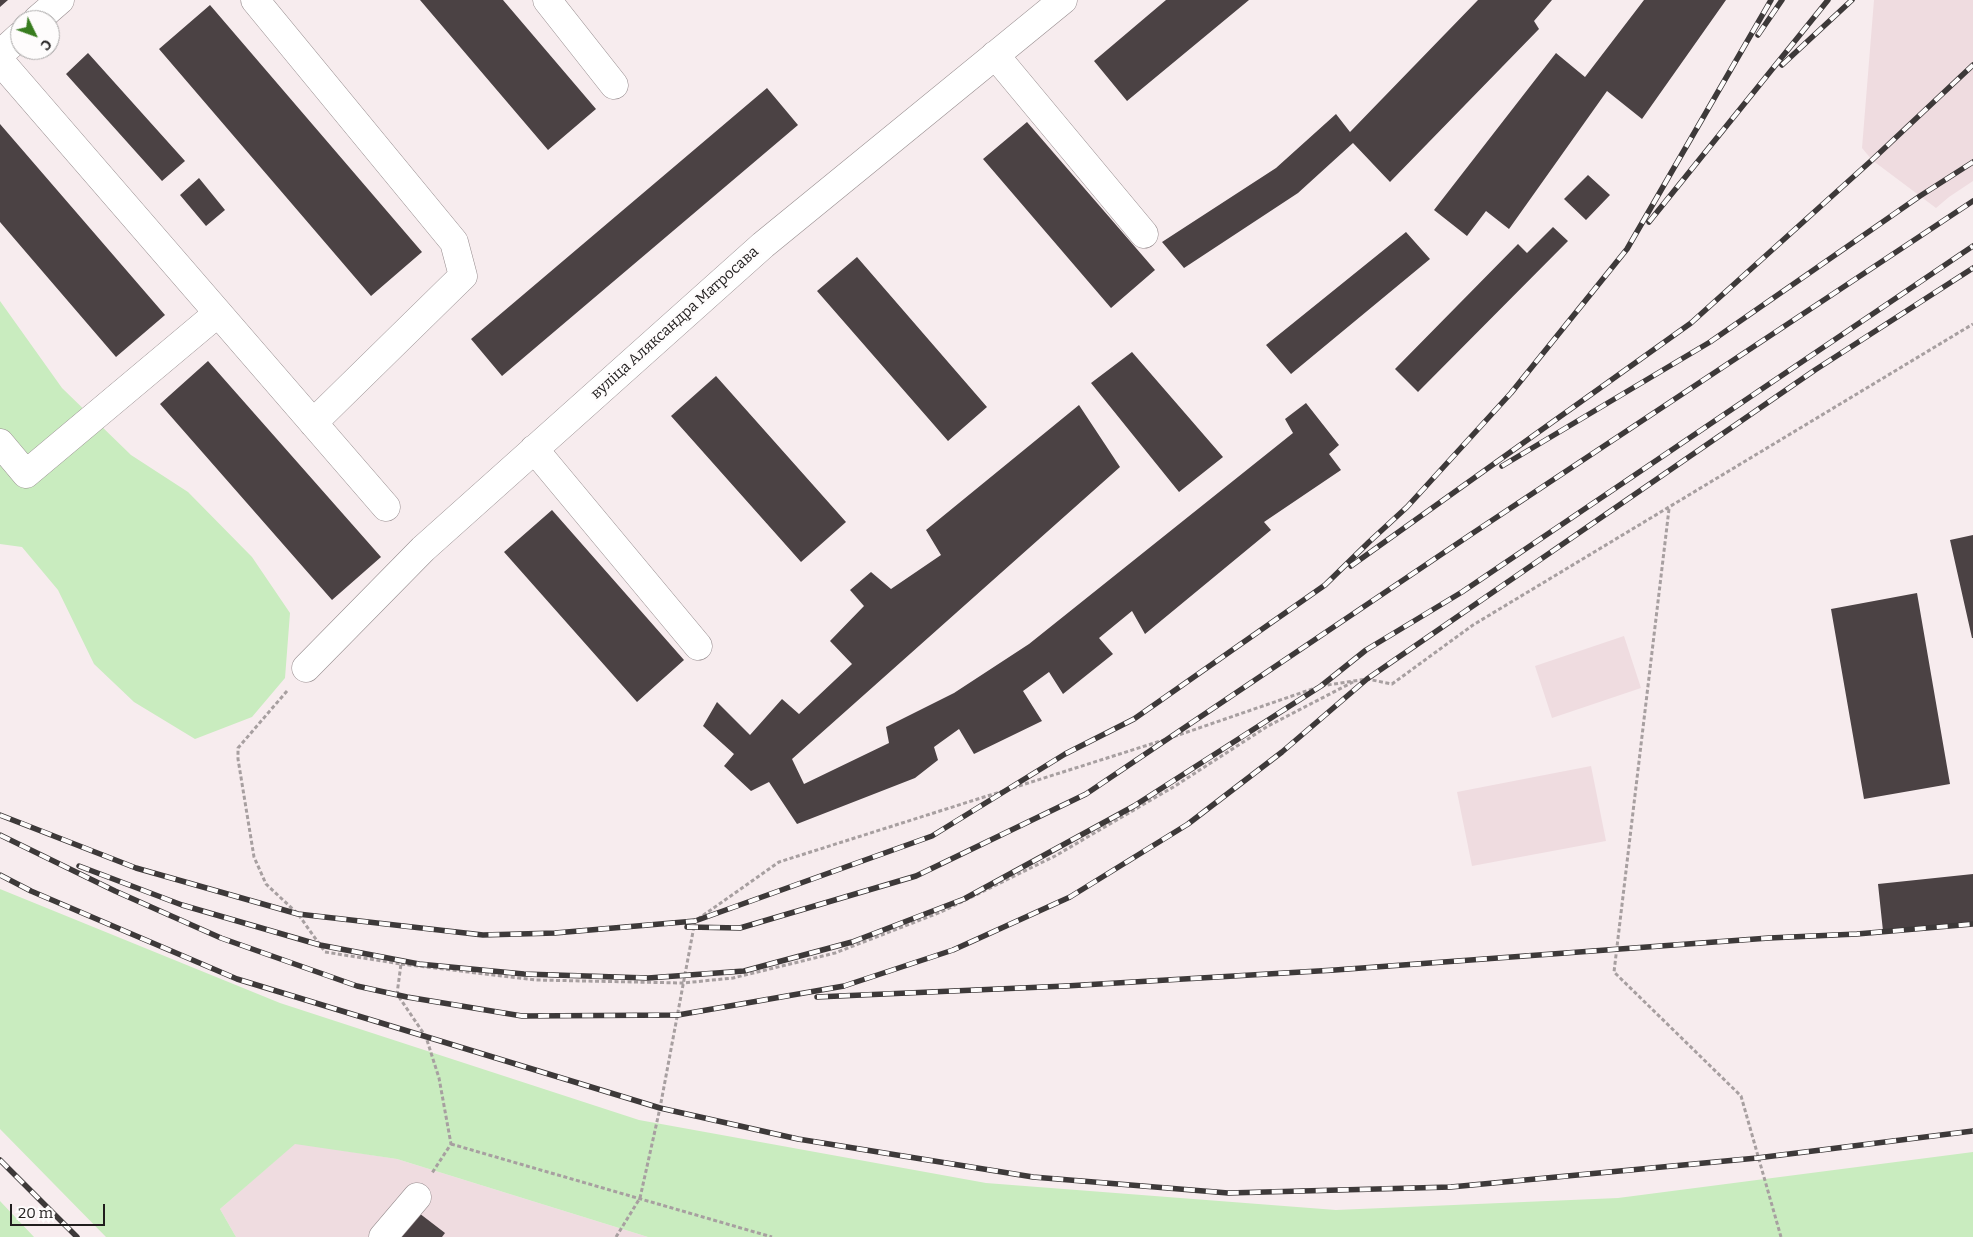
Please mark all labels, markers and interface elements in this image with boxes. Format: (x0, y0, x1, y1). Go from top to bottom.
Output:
north arrow (10, 10, 60, 60)
text: С (37, 36, 55, 54)
street label: вуліца Аляксандра Матросава (587, 243, 763, 403)
scale bar (12, 1194, 108, 1226)
text: 20 m (18, 1204, 53, 1222)

